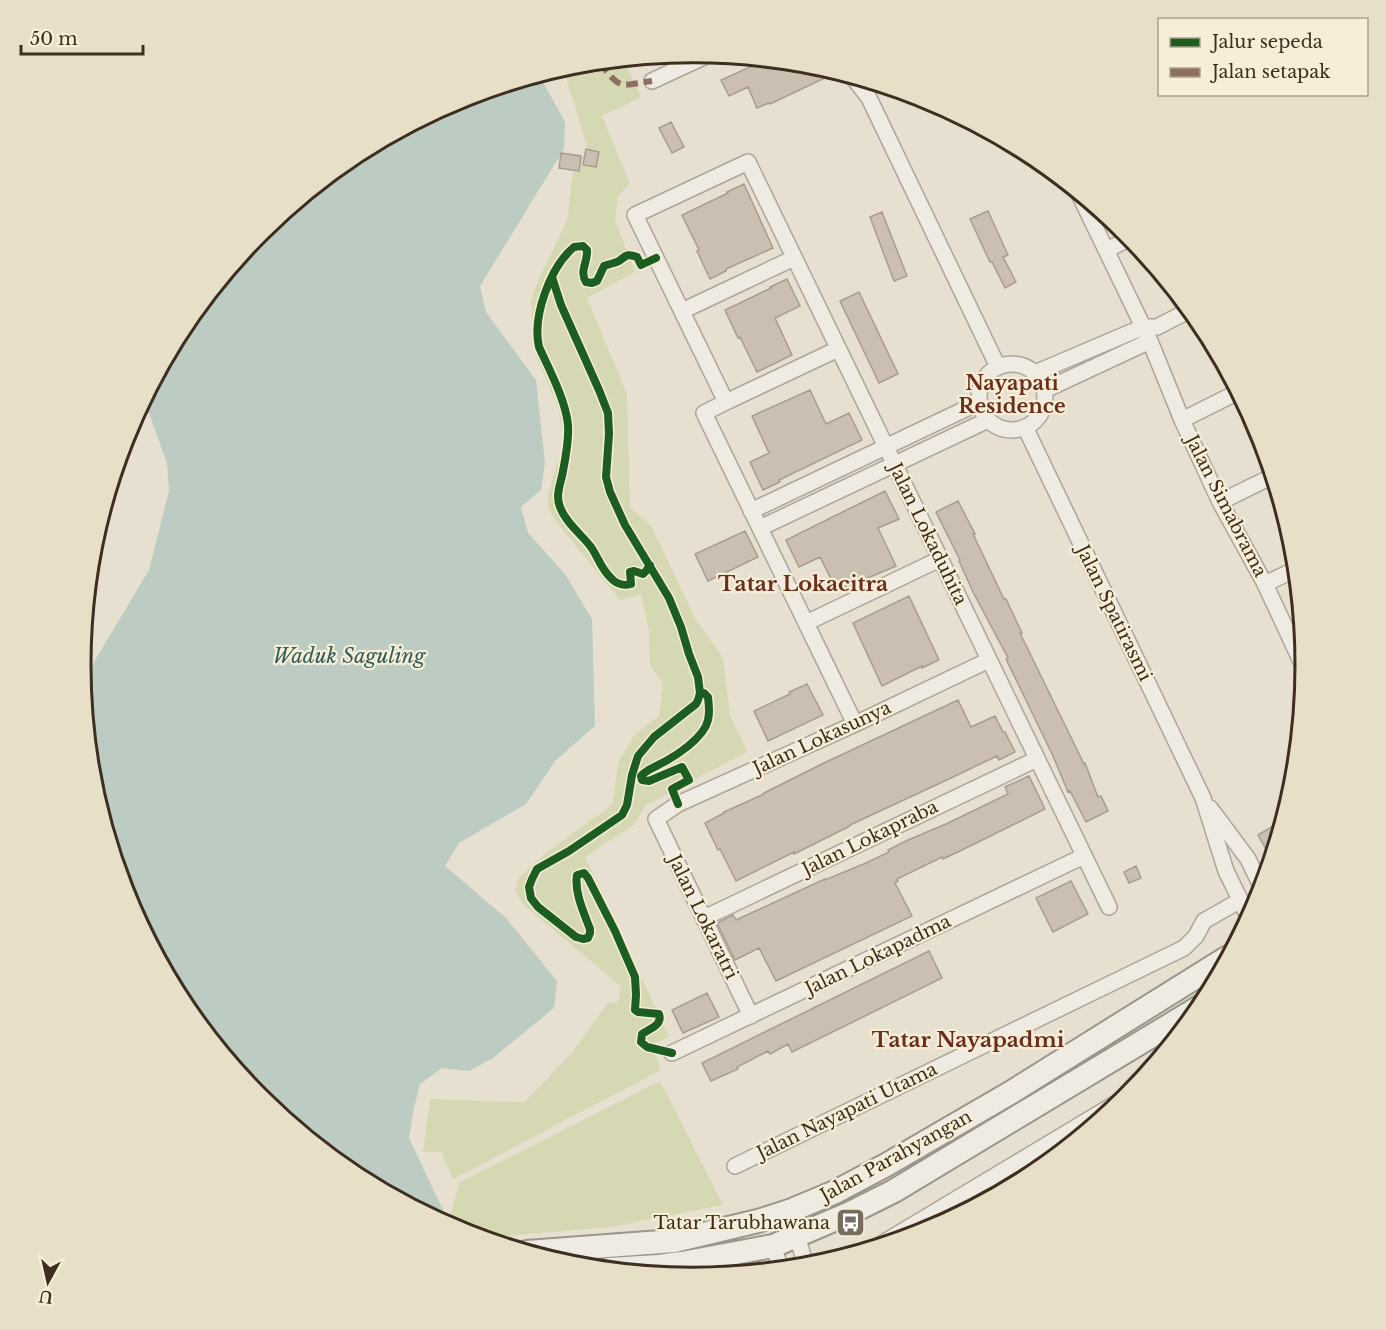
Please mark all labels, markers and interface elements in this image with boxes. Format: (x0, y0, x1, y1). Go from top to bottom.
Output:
scale bar (21, 18, 142, 56)
legend (1158, 18, 1368, 96)
text: 50 m (30, 28, 78, 50)
text: Jalur sepeda (1210, 31, 1323, 53)
text: Jalan setapak (1210, 61, 1330, 83)
district label: Nayapati Residence (958, 371, 1066, 418)
street label: Jalan Simabrama (1180, 429, 1271, 581)
street label: Jalan Lokaduhita (883, 458, 972, 609)
street label: Jalan Spatirasmi (1071, 540, 1156, 685)
district label: Tatar Lokacitra (718, 571, 888, 597)
water label: Waduk Saguling (273, 644, 426, 668)
street label: Jalan Lokasunya (748, 696, 894, 780)
street label: Jalan Lokapraba (797, 796, 941, 881)
street label: Jalan Lokaratri (662, 849, 743, 983)
street label: Jalan Lokapadma (800, 910, 954, 1001)
district label: Tatar Nayapadmi (872, 1027, 1065, 1053)
street label: Jalan Nayapati Utama (752, 1058, 941, 1165)
street label: Jalan Parahyangan (815, 1105, 975, 1208)
bus stop icon: Tatar Tarubhawana (835, 1207, 867, 1239)
place label: Tatar Tarubhawana (653, 1212, 830, 1234)
north arrow (18, 1252, 78, 1312)
text: U (38, 1286, 54, 1308)

